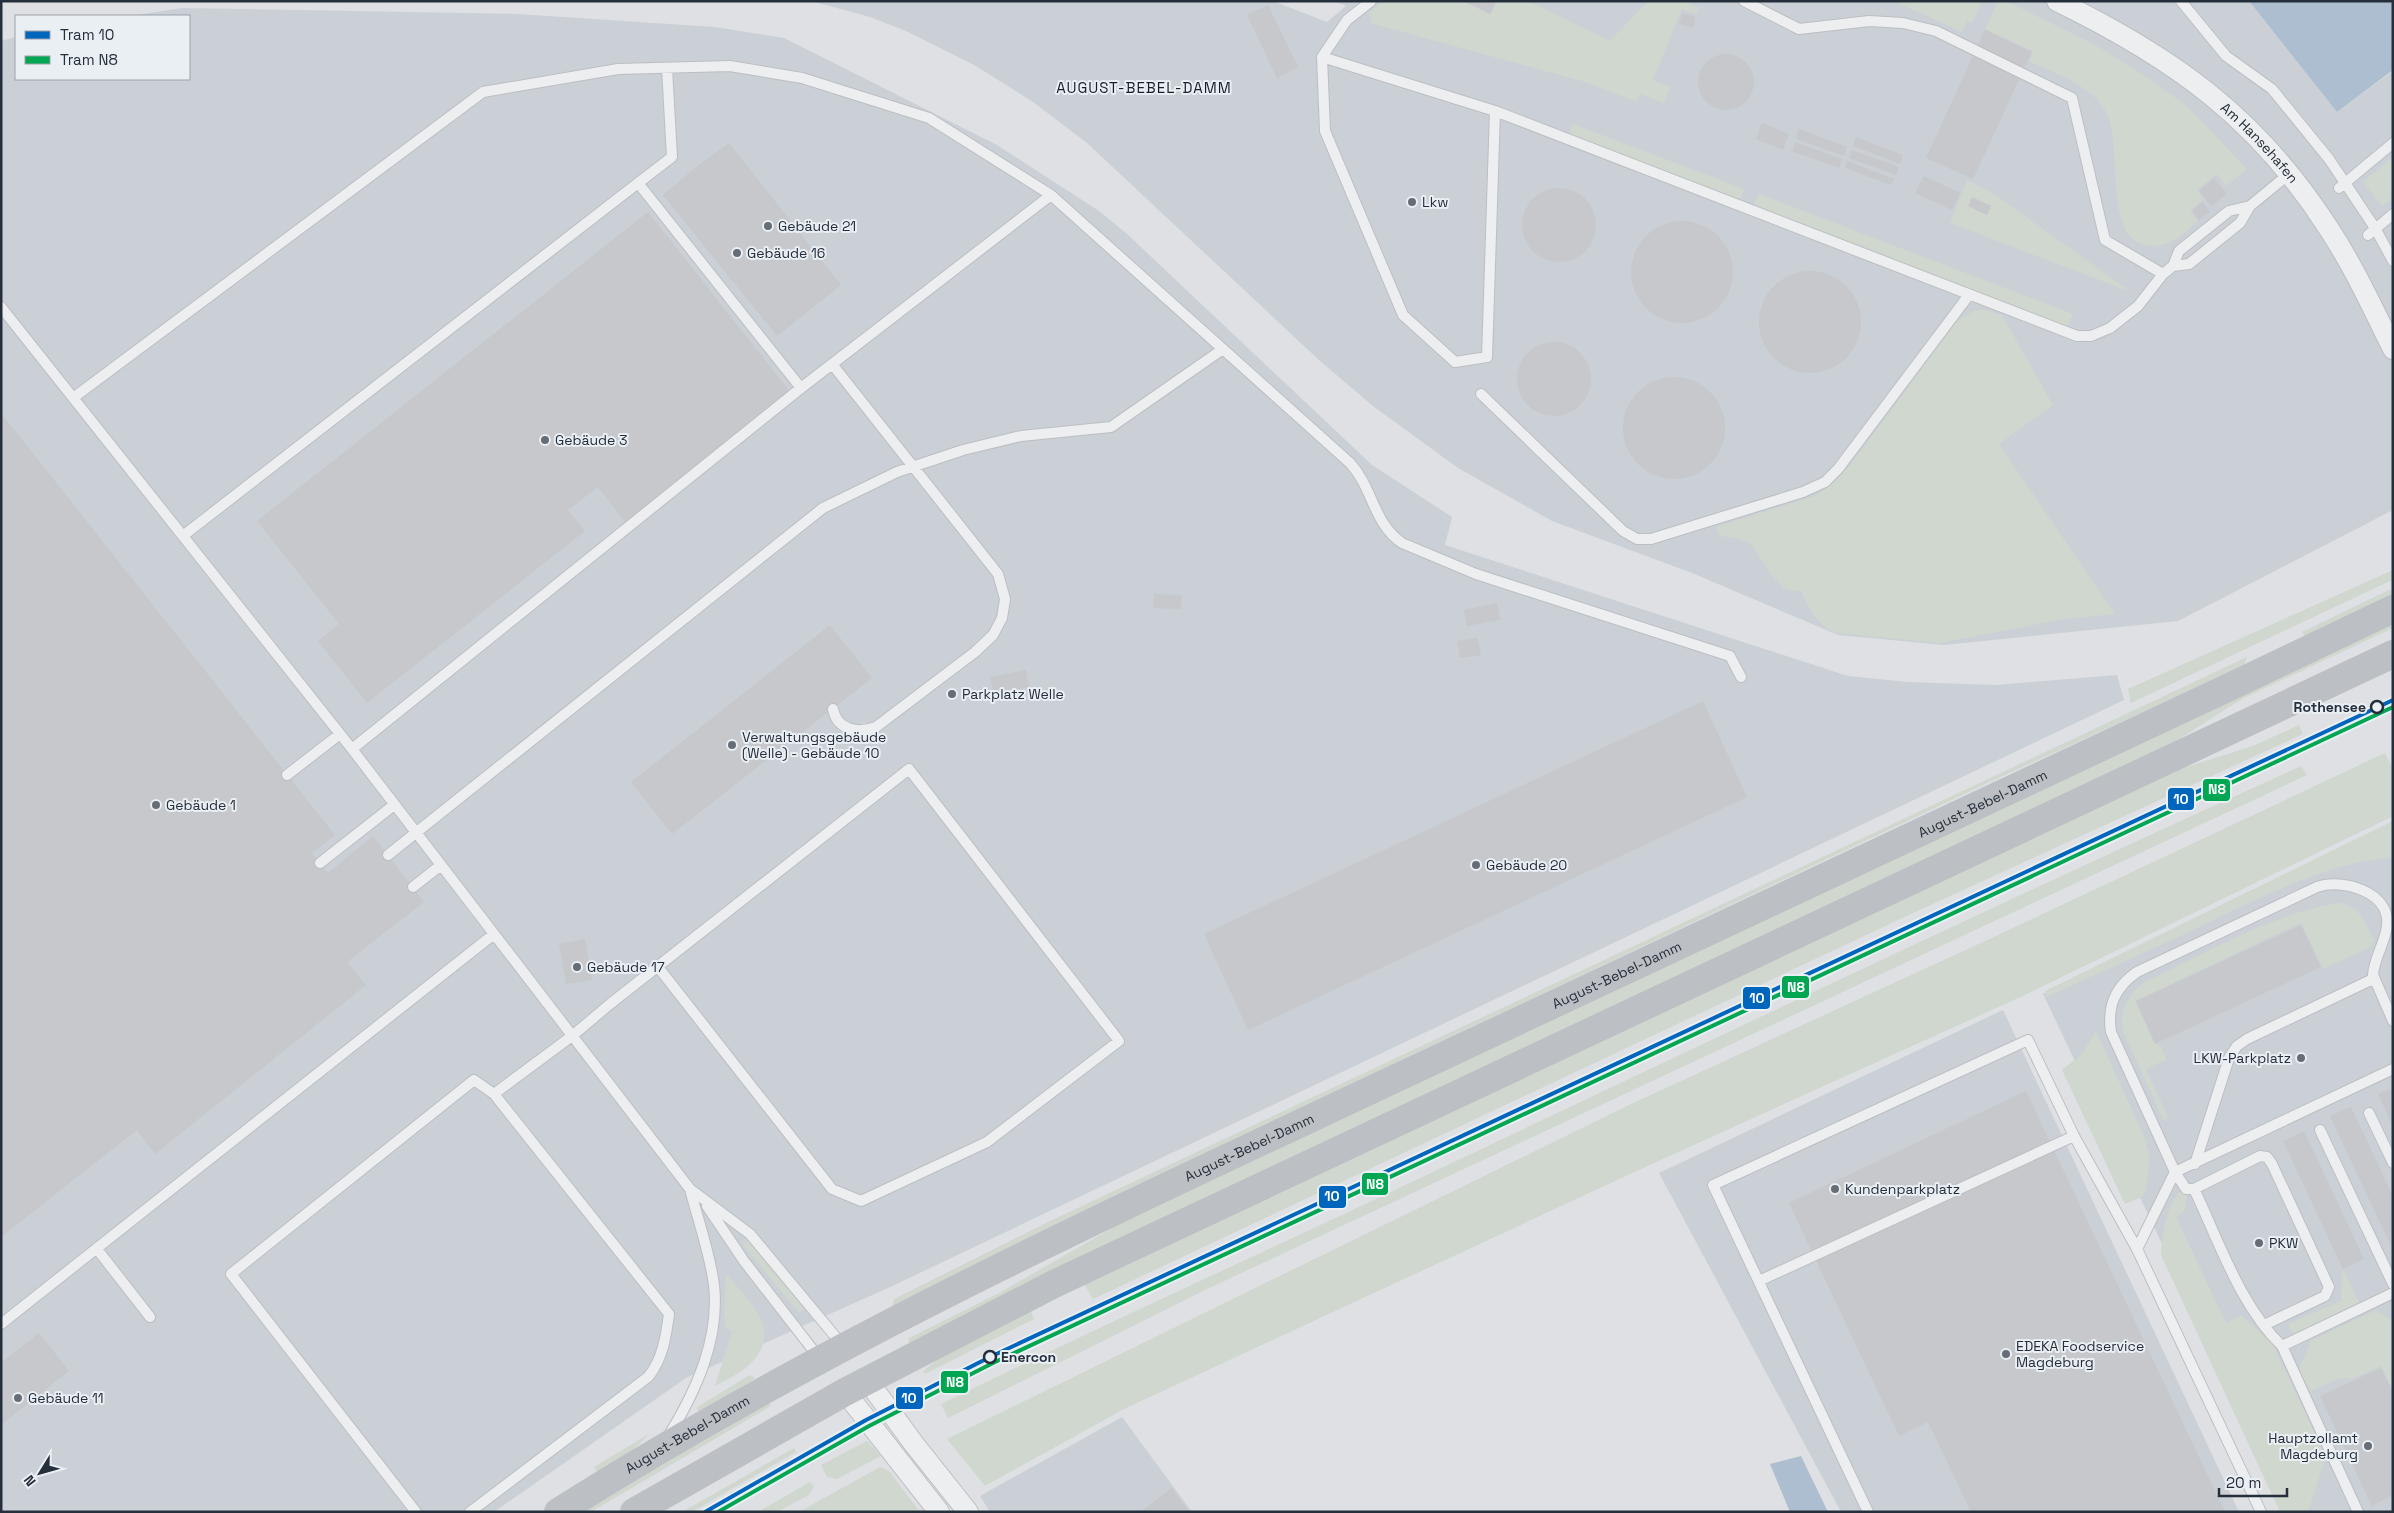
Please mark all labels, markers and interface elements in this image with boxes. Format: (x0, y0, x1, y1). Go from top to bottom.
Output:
legend (15, 15, 190, 80)
text: Tram 10 (60, 25, 114, 44)
text: Tram N8 (60, 50, 118, 69)
district label: AUGUST-BEBEL-DAMM (1056, 78, 1232, 97)
street label: Am Hansehafen (2217, 99, 2302, 187)
place label: Lkw (1422, 193, 1448, 211)
marker: Lkw (1406, 196, 1418, 208)
place label: Gebäude 21 (778, 217, 856, 235)
marker: Gebäude 21 (762, 220, 774, 232)
place label: Gebäude 16 (747, 244, 825, 262)
marker: Gebäude 16 (731, 247, 743, 259)
place label: Gebäude 3 (555, 431, 627, 449)
marker: Gebäude 3 (539, 434, 551, 446)
place label: Parkplatz Welle (962, 685, 1064, 703)
marker: Parkplatz Welle (946, 688, 958, 700)
place label: Rothensee (2294, 698, 2366, 716)
marker: Rothensee (2370, 700, 2384, 714)
place label: Verwaltungsgebäude (Welle) - Gebäude 10 (742, 728, 886, 762)
marker: Verwaltungsgebäude (Welle) - Gebäude 10 (726, 739, 738, 751)
street label: August-Bebel-Damm (1915, 765, 2050, 842)
line badge: N8 (2202, 778, 2231, 802)
text: N8 (2208, 780, 2226, 798)
line badge: 10 (2167, 787, 2195, 811)
text: 10 (2173, 790, 2189, 808)
place label: Gebäude 1 (166, 796, 236, 814)
marker: Gebäude 1 (150, 799, 162, 811)
place label: Gebäude 20 (1486, 856, 1567, 874)
marker: Gebäude 20 (1470, 859, 1482, 871)
street label: August-Bebel-Damm (1549, 937, 1684, 1013)
place label: Gebäude 17 (587, 958, 665, 976)
marker: Gebäude 17 (571, 961, 583, 973)
line badge: N8 (1781, 975, 1810, 999)
text: N8 (1787, 978, 1805, 996)
line badge: 10 (1742, 986, 1771, 1010)
text: 10 (1749, 989, 1765, 1007)
place label: LKW-Parkplatz (2194, 1049, 2291, 1067)
marker: LKW-Parkplatz (2295, 1052, 2307, 1064)
street label: August-Bebel-Damm (1182, 1109, 1317, 1186)
line badge: N8 (1361, 1172, 1389, 1196)
text: N8 (1366, 1175, 1384, 1193)
place label: Kundenparkplatz (1845, 1180, 1960, 1198)
marker: Kundenparkplatz (1829, 1183, 1841, 1195)
line badge: 10 (1318, 1185, 1347, 1209)
text: 10 (1324, 1187, 1340, 1205)
place label: PKW (2269, 1234, 2298, 1252)
marker: PKW (2253, 1237, 2265, 1249)
place label: EDEKA Foodservice Magdeburg (2016, 1337, 2144, 1371)
place label: Enercon (1001, 1348, 1056, 1366)
marker: EDEKA Foodservice Magdeburg (2000, 1348, 2012, 1360)
marker: Enercon (983, 1350, 997, 1364)
line badge: N8 (940, 1370, 969, 1394)
text: N8 (946, 1373, 964, 1391)
line badge: 10 (895, 1386, 924, 1410)
place label: Gebäude 11 (28, 1389, 104, 1407)
text: 10 (901, 1389, 917, 1407)
street label: August-Bebel-Damm (622, 1391, 753, 1477)
marker: Gebäude 11 (12, 1392, 24, 1404)
place label: Hauptzollamt Magdeburg (2268, 1429, 2358, 1463)
marker: Hauptzollamt Magdeburg (2362, 1440, 2374, 1452)
north arrow (15, 1448, 65, 1498)
scale bar (2219, 1466, 2286, 1498)
text: N (20, 1472, 40, 1490)
text: 20 m (2226, 1473, 2261, 1492)

